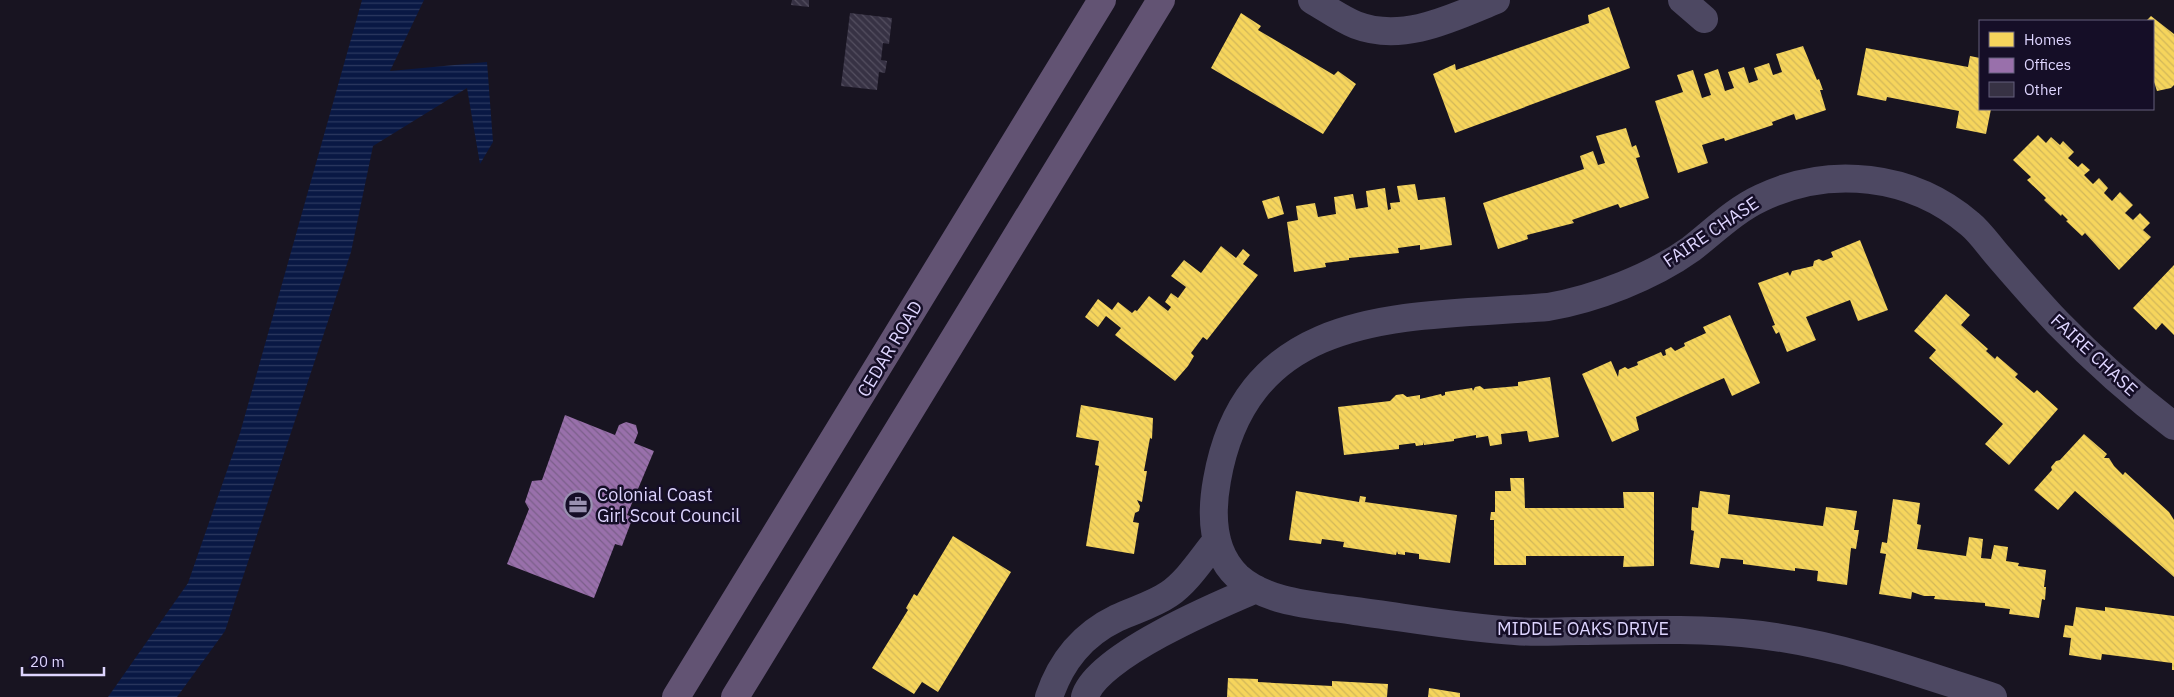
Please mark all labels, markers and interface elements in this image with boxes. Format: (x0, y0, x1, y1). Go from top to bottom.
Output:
legend (1979, 20, 2154, 110)
text: Homes (2024, 30, 2072, 49)
text: Offices (2024, 55, 2071, 74)
text: Other (2024, 80, 2063, 99)
street label: FAIRE CHASE (1658, 191, 1763, 272)
street label: CEDAR ROAD (852, 296, 927, 401)
street label: FAIRE CHASE (2046, 308, 2143, 401)
place label: Colonial Coast Girl Scout Council (597, 483, 740, 527)
office icon: Colonial Coast Girl Scout Council (563, 490, 593, 520)
street label: MIDDLE OAKS DRIVE (1497, 617, 1669, 640)
scale bar (22, 644, 105, 676)
text: 20 m (30, 652, 65, 671)

